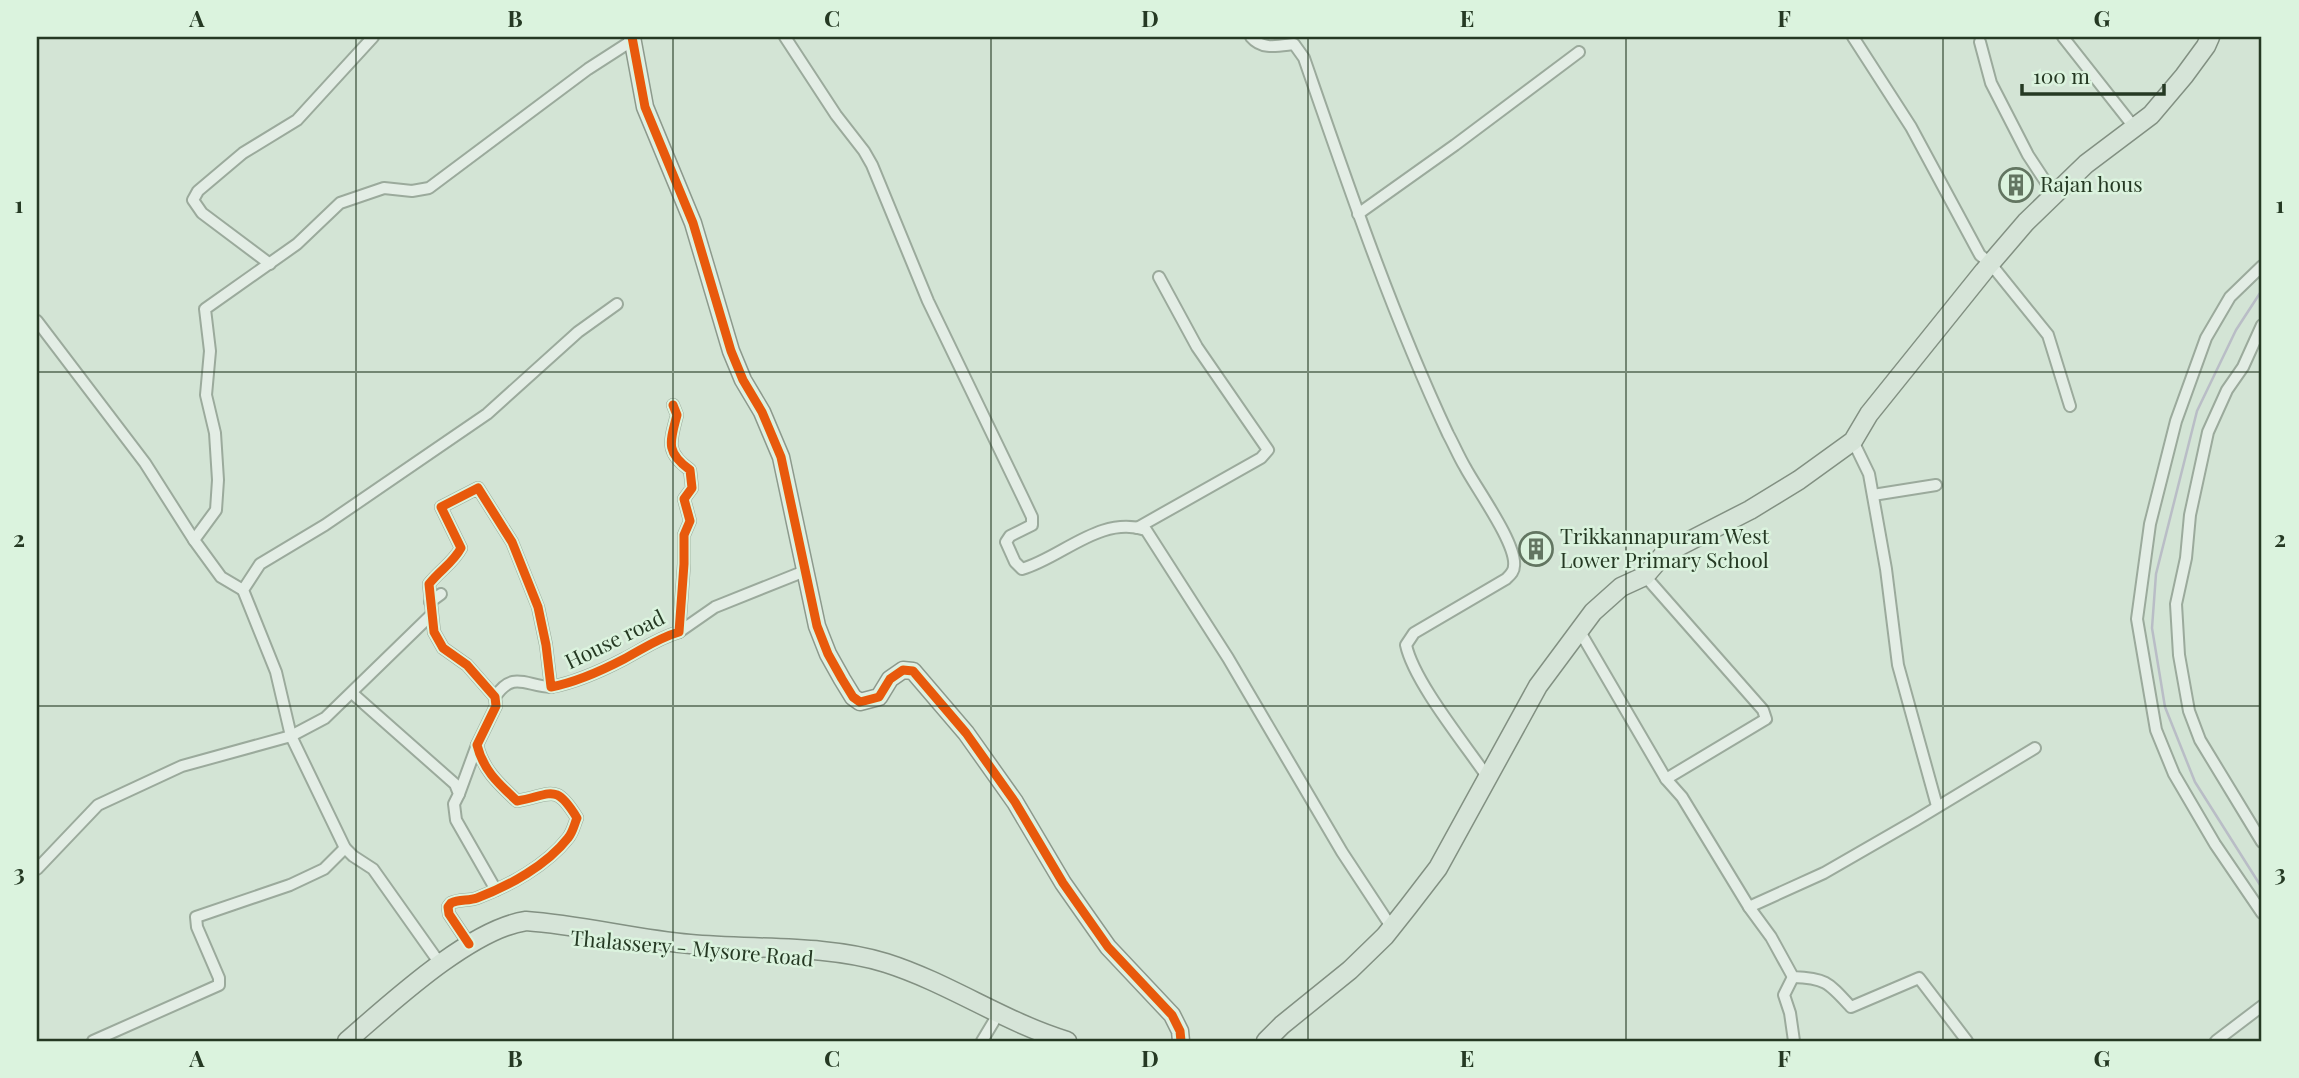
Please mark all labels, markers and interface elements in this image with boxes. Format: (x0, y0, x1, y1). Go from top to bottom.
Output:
text: A (188, 2, 205, 33)
text: B (507, 2, 523, 33)
text: C (824, 2, 840, 33)
text: D (1141, 2, 1159, 33)
text: E (1460, 2, 1474, 33)
text: F (1777, 2, 1791, 33)
text: G (2094, 2, 2111, 33)
scale bar (2022, 52, 2164, 96)
text: 100 m (2033, 61, 2090, 89)
building icon: Rajan hous (1997, 166, 2035, 204)
place label: Rajan hous (2040, 169, 2143, 197)
text: 1 (15, 188, 24, 219)
text: 1 (2276, 188, 2285, 219)
place label: Trikkannapuram West Lower Primary School (1560, 521, 1770, 573)
text: 2 (13, 522, 25, 553)
text: 2 (2274, 522, 2286, 553)
building icon: Trikkannapuram West Lower Primary School (1517, 530, 1555, 568)
street label: House road (560, 602, 669, 674)
text: 3 (13, 856, 25, 887)
text: 3 (2274, 856, 2286, 887)
street label: Thalassery - Mysore Road (570, 922, 815, 972)
text: A (188, 1042, 205, 1073)
text: B (507, 1042, 523, 1073)
text: C (824, 1042, 840, 1073)
text: D (1141, 1042, 1159, 1073)
text: E (1460, 1042, 1474, 1073)
text: F (1777, 1042, 1791, 1073)
text: G (2094, 1042, 2111, 1073)

